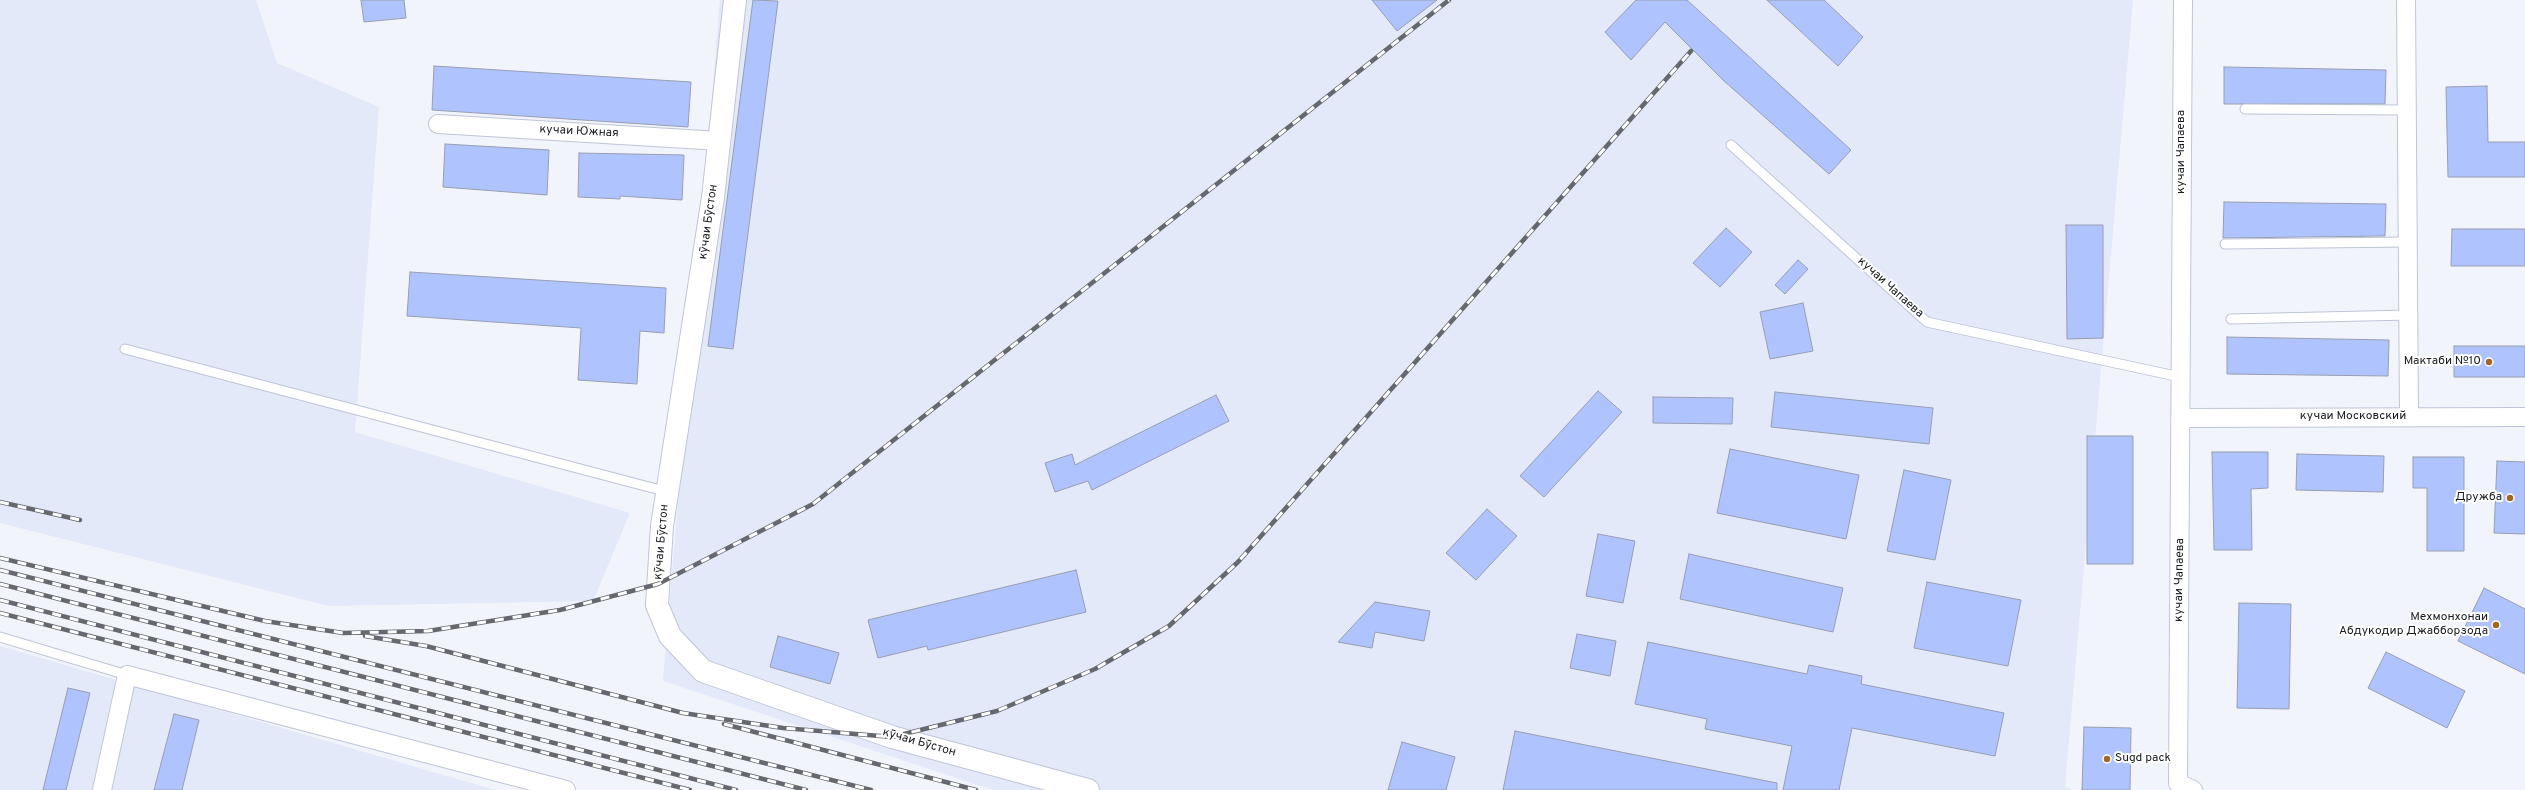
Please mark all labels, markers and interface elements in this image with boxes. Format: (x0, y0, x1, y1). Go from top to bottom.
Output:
street label: кучаи Чапаева (2175, 110, 2189, 194)
street label: кучаи Южная (539, 123, 619, 141)
street label: кӯчаи Бӯстон (697, 184, 721, 260)
street label: кучаи Чапаева (1854, 255, 1926, 321)
place label: Мактаби №10 (2404, 355, 2481, 369)
marker: Мактаби №10 (2484, 357, 2494, 367)
street label: кучаи Московский (2300, 410, 2406, 424)
place label: Дружба (2455, 491, 2502, 505)
marker: Дружба (2505, 493, 2515, 503)
street label: кӯчаи Бӯстон (652, 504, 672, 580)
street label: кучаи Чапаева (2172, 538, 2188, 622)
place label: Мехмонхонаи Абдукодир Джабборзода (2339, 611, 2488, 639)
marker: Мехмонхонаи Абдукодир Джабборзода (2491, 620, 2501, 630)
street label: кӯчаи Бӯстон (881, 726, 957, 760)
place label: Sugd pack (2115, 752, 2171, 766)
marker: Sugd pack (2102, 754, 2112, 764)

